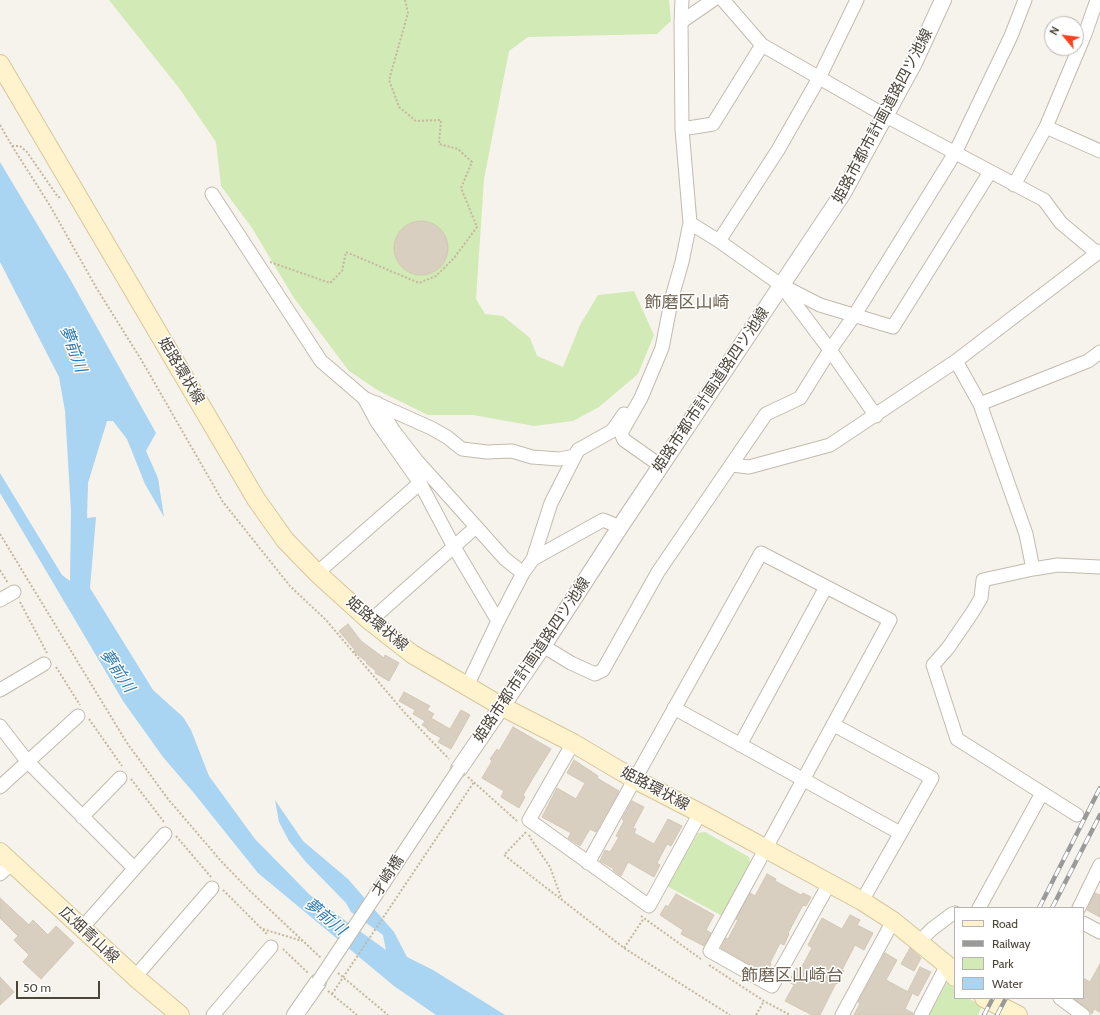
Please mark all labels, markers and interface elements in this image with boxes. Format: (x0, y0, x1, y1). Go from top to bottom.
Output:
north arrow (1044, 16, 1084, 56)
text: N (1046, 24, 1062, 37)
street label: 姫路市都市計画道路四ツ池線 (829, 26, 937, 206)
district label: 飾磨区山崎 (645, 293, 729, 313)
street label: 姫路市都市計画道路四ツ池線 (649, 304, 773, 476)
water label: 夢前川 (56, 323, 90, 375)
street label: 姫路環状線 (154, 334, 208, 408)
street label: 姫路市都市計画道路四ツ池線 (470, 574, 594, 746)
street label: 姫路環状線 (342, 593, 412, 655)
water label: 夢前川 (96, 646, 138, 696)
street label: 姫路環状線 (618, 763, 692, 815)
street label: 才崎橋 (368, 852, 408, 900)
water label: 夢前川 (300, 894, 350, 940)
street label: 広畑青山線 (55, 903, 123, 967)
legend (954, 907, 1084, 999)
text: Road (992, 916, 1018, 931)
text: Railway (992, 936, 1030, 951)
text: Park (992, 956, 1014, 971)
district label: 飾磨区山崎台 (741, 966, 843, 986)
scale bar (18, 973, 102, 999)
text: Water (992, 976, 1022, 991)
text: 50 m (23, 980, 51, 995)

